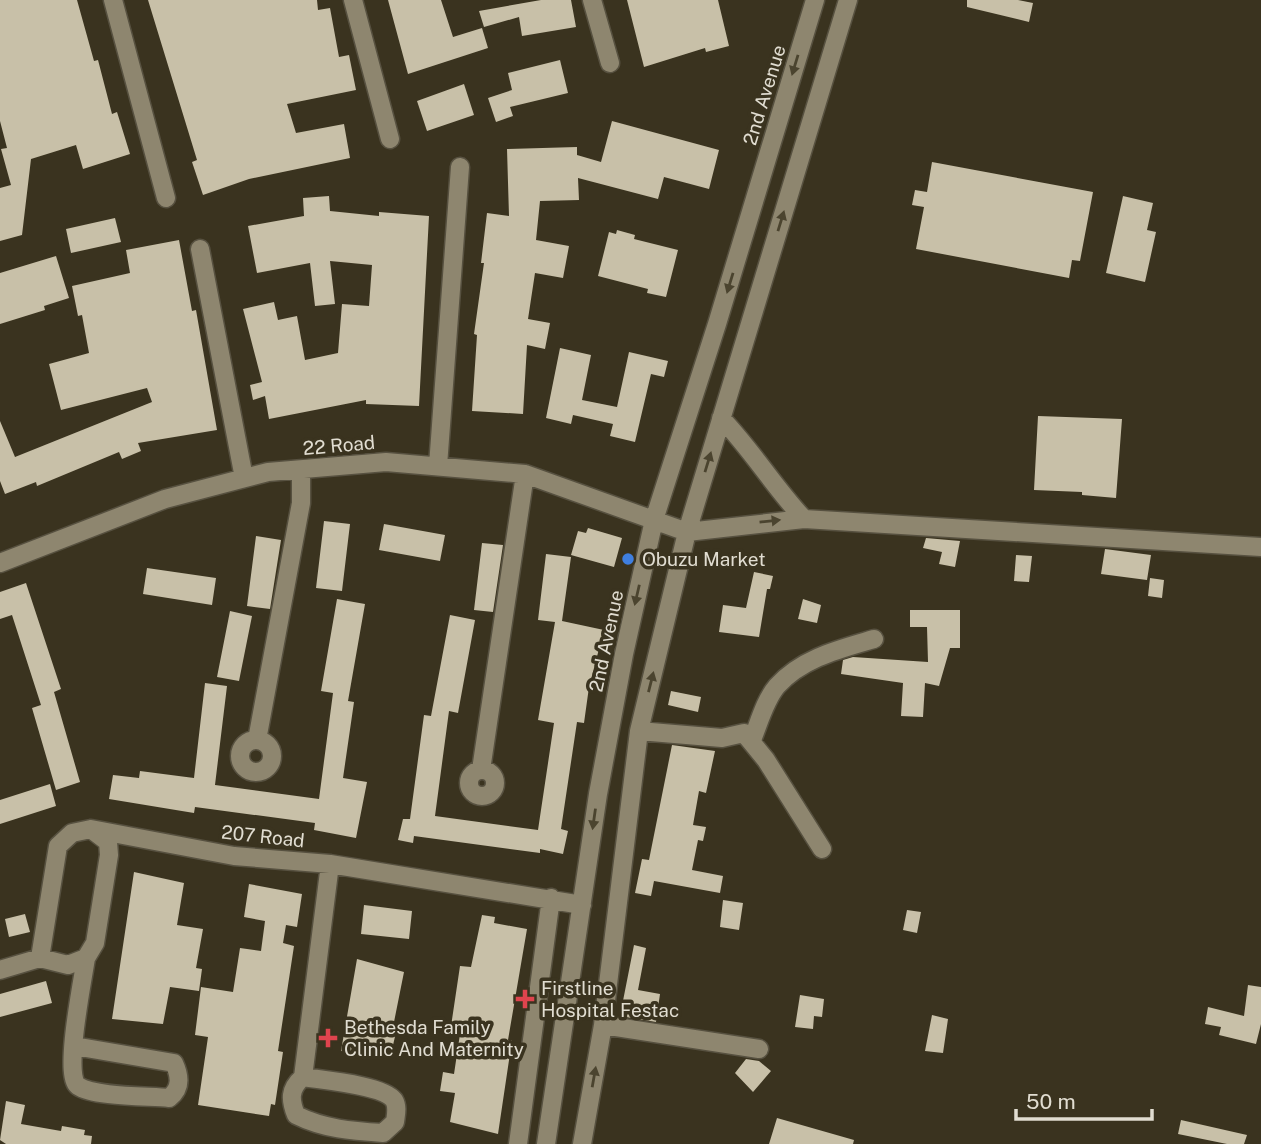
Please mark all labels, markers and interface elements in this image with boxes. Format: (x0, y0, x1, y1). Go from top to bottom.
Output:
street label: 2nd Avenue (738, 42, 790, 148)
one-way arrow (790, 55, 800, 76)
one-way arrow (777, 210, 787, 231)
one-way arrow (724, 273, 734, 294)
street label: 22 Road (302, 431, 376, 459)
one-way arrow (704, 451, 714, 472)
one-way arrow (759, 515, 781, 526)
place label: Obuzu Market (642, 548, 766, 570)
marker: Obuzu Market (620, 551, 636, 567)
one-way arrow (632, 584, 643, 606)
street label: 2nd Avenue (584, 588, 628, 694)
one-way arrow (646, 671, 657, 693)
one-way arrow (588, 808, 599, 830)
street label: 207 Road (220, 821, 306, 851)
place label: Firstline Hospital Festac (541, 977, 679, 1021)
marker: Firstline Hospital Festac (515, 989, 535, 1009)
place label: Bethesda Family Clinic And Maternity (344, 1016, 524, 1060)
marker: Bethesda Family Clinic And Maternity (318, 1028, 338, 1048)
one-way arrow (589, 1066, 600, 1088)
scale bar (1016, 1078, 1152, 1122)
text: 50 m (1026, 1089, 1076, 1114)

